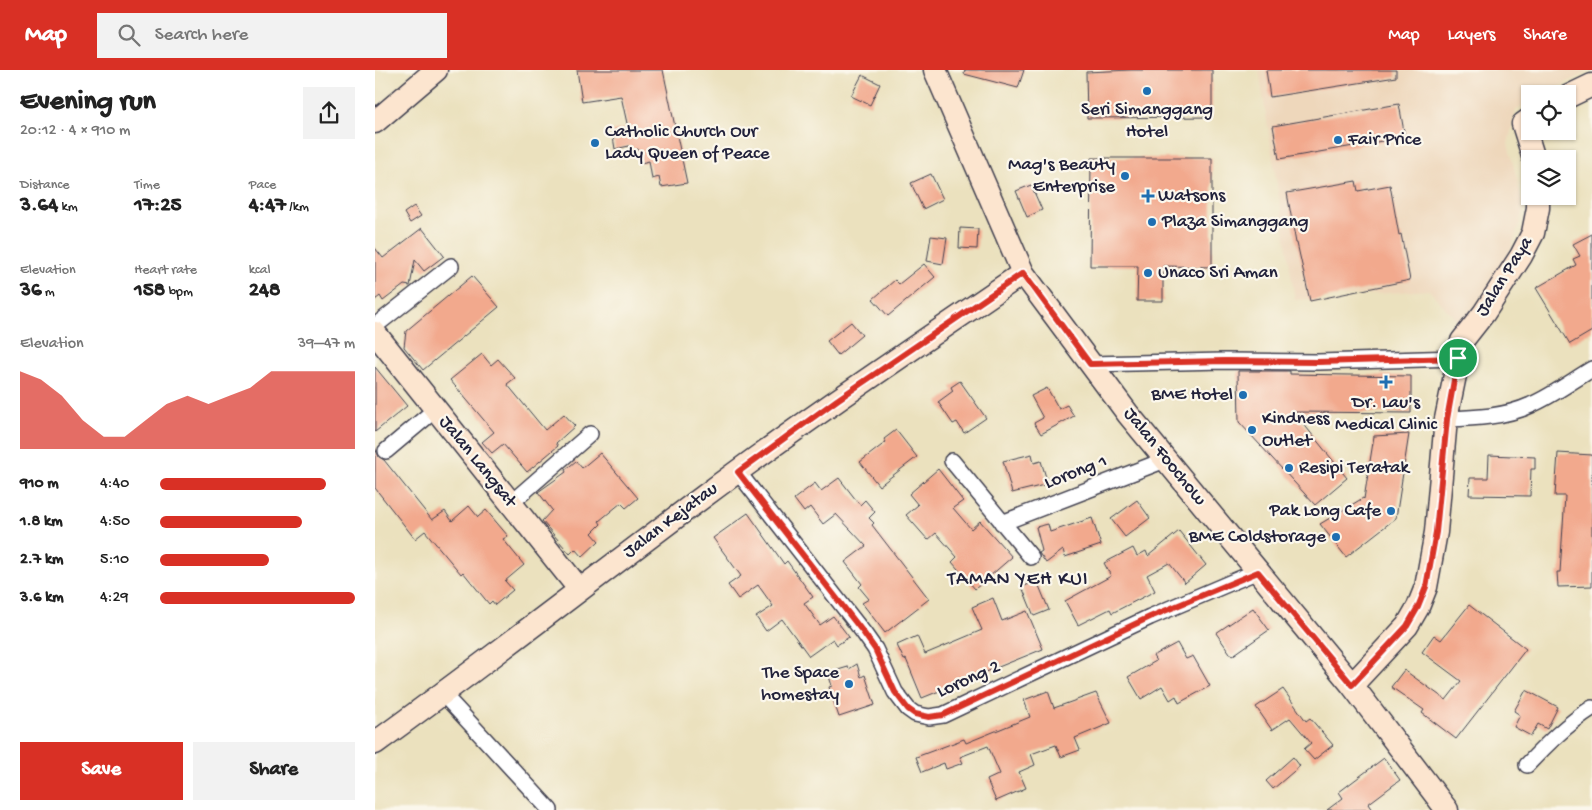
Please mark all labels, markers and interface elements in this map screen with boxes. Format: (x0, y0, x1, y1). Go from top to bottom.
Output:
search box (97, 13, 447, 58)
text: Map (25, 21, 67, 50)
icon: search (115, 21, 143, 49)
text: Search here (155, 24, 248, 47)
text: Map (1388, 25, 1420, 46)
text: Layers (1448, 25, 1495, 46)
text: Share (1523, 25, 1567, 46)
marker: Seri Simanggang Hotel (1141, 85, 1153, 97)
map controls (1521, 85, 1576, 205)
button: locate (1521, 85, 1576, 140)
text: Evening run (20, 86, 156, 119)
button: share (303, 87, 355, 139)
place label: Seri Simanggang Hotel (1081, 99, 1213, 144)
place label: Catholic Church Our Lady Queen of Peace (605, 121, 770, 166)
text: 20:12 · 4 × 910 m (20, 122, 130, 141)
place label: Fair Price (1347, 129, 1421, 152)
marker: Fair Price (1332, 134, 1344, 146)
marker: Catholic Church Our Lady Queen of Peace (589, 137, 601, 149)
button: layers (1521, 150, 1576, 205)
place label: Mag's Beauty Enterprise (1008, 154, 1116, 199)
marker: Mag's Beauty Enterprise (1119, 170, 1131, 182)
text: Distance (20, 177, 69, 194)
text: Time (134, 177, 160, 194)
text: Pace (249, 177, 276, 194)
place label: Watsons (1158, 185, 1226, 208)
marker: Watsons (1142, 190, 1154, 202)
text: 3.64 (20, 194, 58, 219)
text: 17:25 (134, 194, 182, 219)
text: 4:47 (249, 194, 286, 219)
text: km (58, 199, 78, 216)
text: /km (286, 199, 309, 216)
place label: Plaza Simanggang (1161, 211, 1309, 234)
marker: Plaza Simanggang (1146, 216, 1158, 228)
street label: Jalan Paya (1471, 232, 1539, 321)
text: Elevation (20, 262, 76, 279)
text: Heart rate (134, 262, 197, 279)
text: kcal (249, 262, 271, 279)
place label: Unaco Sri Aman (1158, 262, 1278, 285)
marker: Unaco Sri Aman (1142, 267, 1154, 279)
text: 36 (20, 279, 42, 304)
text: 158 (134, 279, 165, 304)
text: 248 (249, 279, 280, 304)
text: m (42, 284, 55, 301)
text: bpm (165, 284, 193, 301)
text: Elevation (20, 335, 84, 354)
text: 39–47 m (298, 335, 355, 354)
pin (1437, 337, 1479, 379)
icon: arrive (1444, 344, 1472, 372)
marker: Dr. Lau's Medical Clinic (1379, 375, 1393, 389)
place label: BME Hotel (1150, 384, 1233, 407)
marker: BME Hotel (1237, 389, 1249, 401)
place label: Dr. Lau's Medical Clinic (1335, 392, 1438, 437)
street label: Jalan Foochow (1117, 403, 1211, 511)
place label: Kindness Outlet (1262, 408, 1331, 453)
street label: Jalan Langsat (433, 411, 522, 514)
marker: Kindness Outlet (1246, 424, 1258, 436)
street label: Lorong 1 (1041, 451, 1111, 495)
place label: Resipi Teratak (1299, 457, 1411, 480)
marker: Resipi Teratak (1283, 462, 1295, 474)
text: 910 m (20, 475, 59, 494)
text: 4:40 (100, 475, 129, 494)
street label: Jalan Kejatau (619, 478, 723, 564)
place label: Pak Long Cafe (1268, 500, 1381, 523)
marker: Pak Long Cafe (1385, 505, 1397, 517)
text: 1.8 km (20, 513, 63, 532)
text: 4:50 (100, 513, 130, 532)
place label: BME Coldstorage (1188, 526, 1326, 549)
marker: BME Coldstorage (1330, 531, 1342, 543)
text: 2.7 km (20, 551, 63, 570)
text: 5:10 (100, 551, 129, 570)
district label: TAMAN YEH KUI (946, 569, 1089, 592)
text: 3.6 km (20, 589, 64, 608)
text: 4:29 (100, 589, 128, 608)
street label: Lorong 2 (934, 656, 1004, 704)
place label: The Space homestay (761, 662, 840, 707)
marker: The Space homestay (843, 678, 855, 690)
button: Save (20, 742, 183, 800)
button: Share (193, 742, 355, 800)

